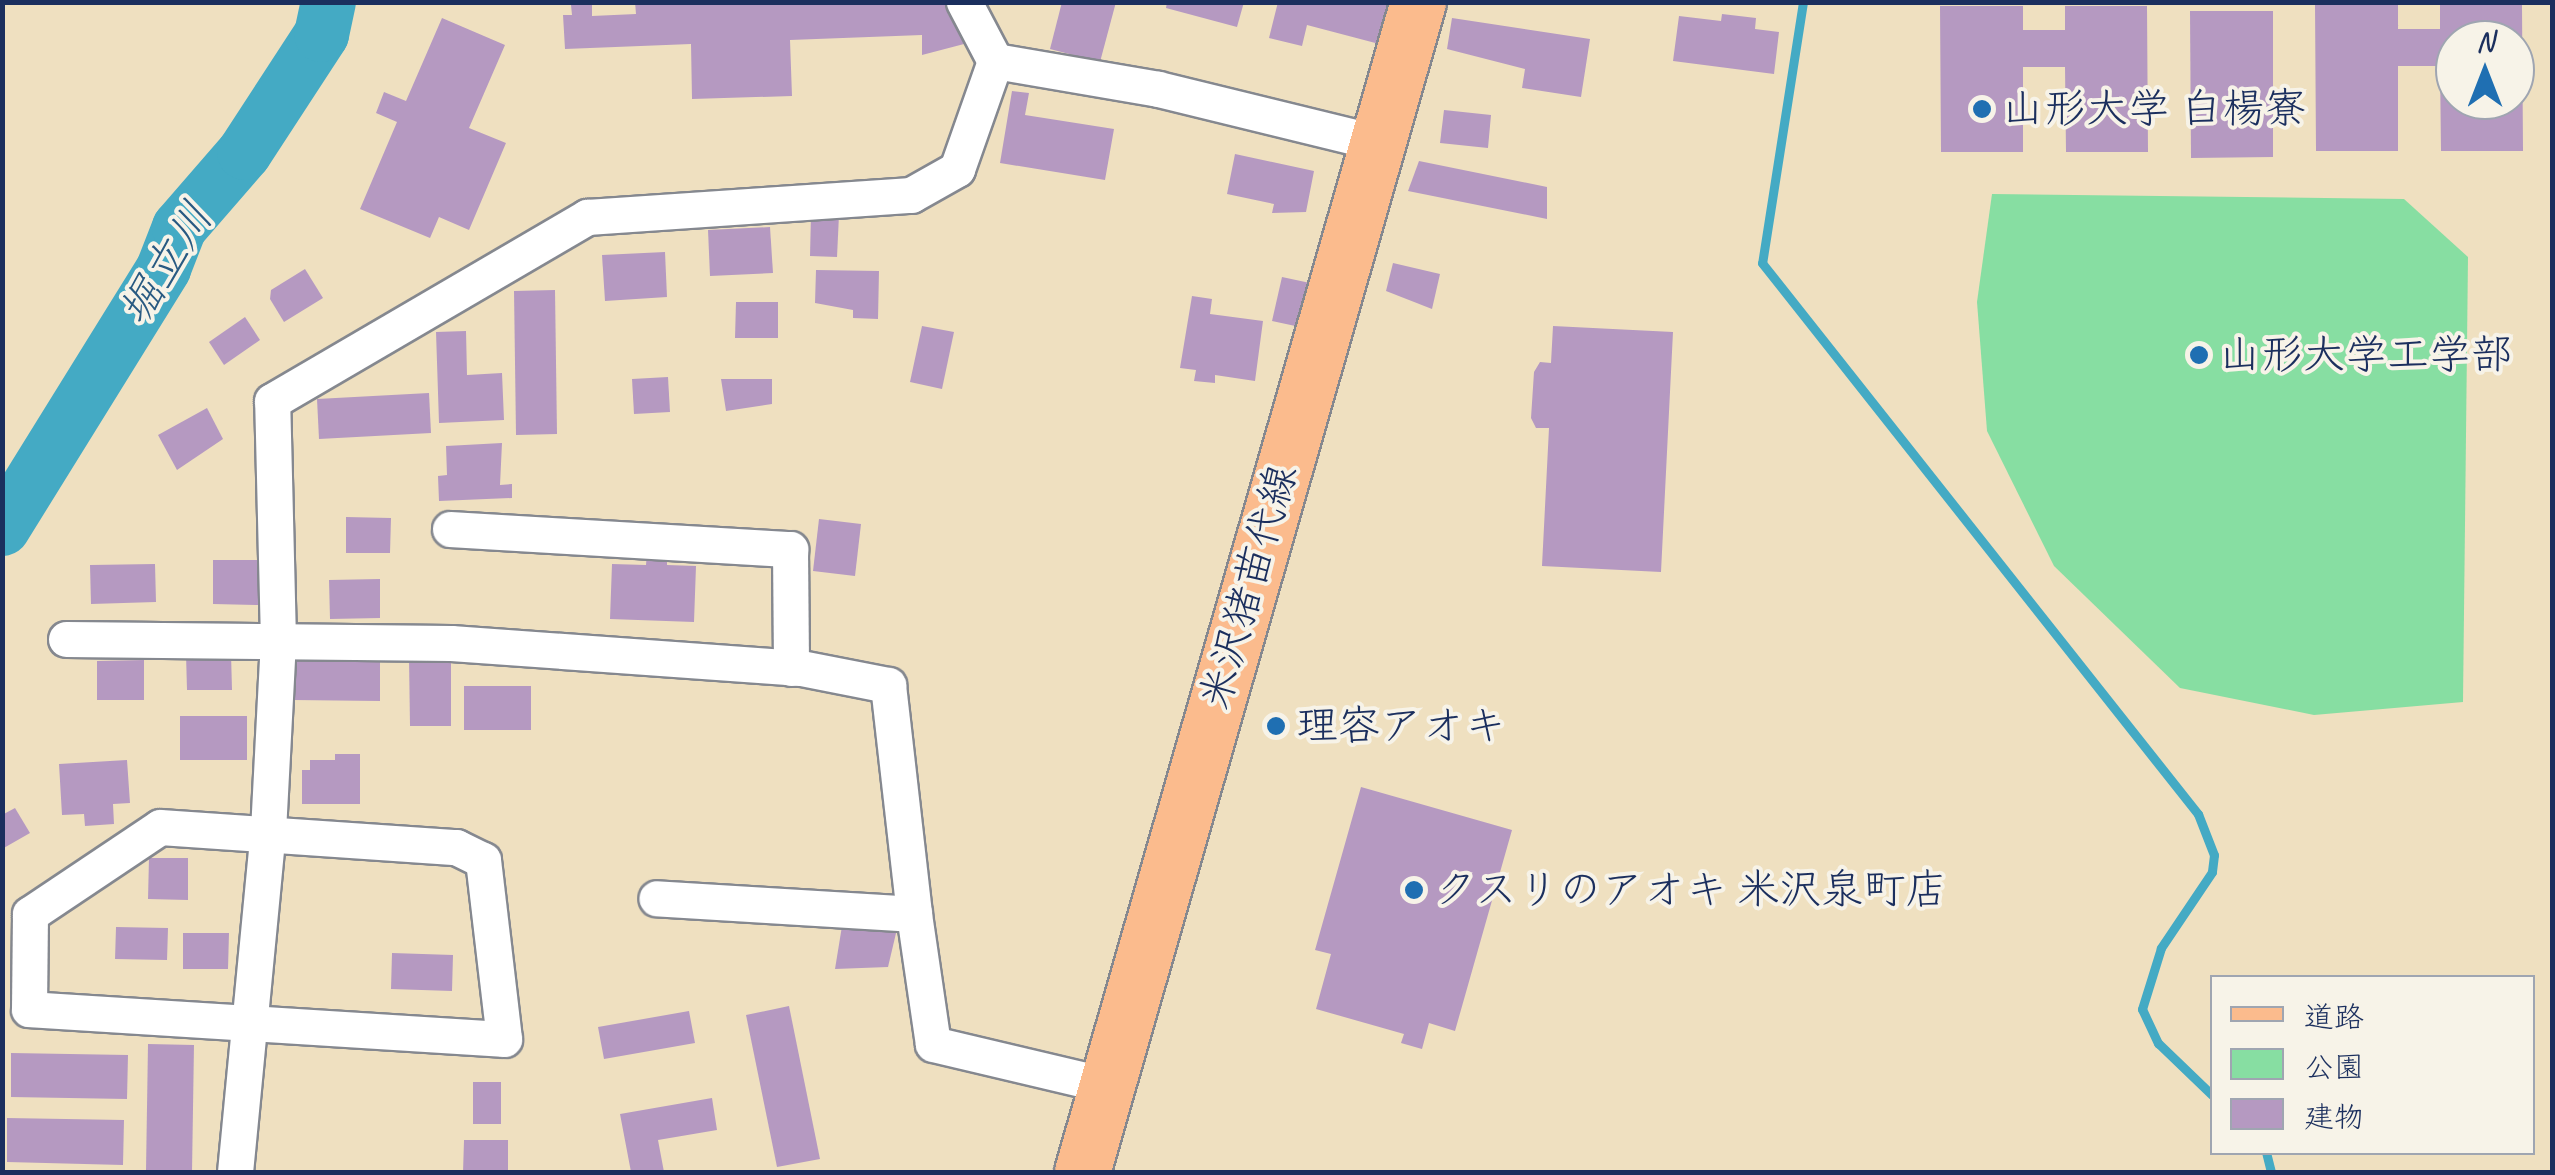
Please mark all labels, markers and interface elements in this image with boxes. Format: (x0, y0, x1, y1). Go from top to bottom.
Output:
north arrow (2435, 20, 2535, 120)
text: N (2476, 24, 2494, 59)
place label: 山形大学 白楊寮 (2002, 84, 2306, 134)
marker: 山形大学 白楊寮 (1971, 98, 1993, 120)
water label: 堀立川 (107, 192, 225, 336)
place label: 山形大学工学部 (2219, 330, 2513, 380)
marker: 山形大学工学部 (2188, 344, 2210, 366)
street label: 米沢猪苗代線 (1190, 459, 1308, 715)
place label: 理容アオキ (1296, 701, 1506, 751)
marker: 理容アオキ (1265, 715, 1287, 737)
place label: クスリのアオキ 米沢泉町店 (1434, 865, 1948, 915)
marker: クスリのアオキ 米沢泉町店 (1403, 879, 1425, 901)
legend (2210, 975, 2535, 1155)
text: 道路 (2304, 998, 2364, 1036)
text: 公園 (2304, 1048, 2364, 1086)
text: 建物 (2304, 1098, 2364, 1136)

